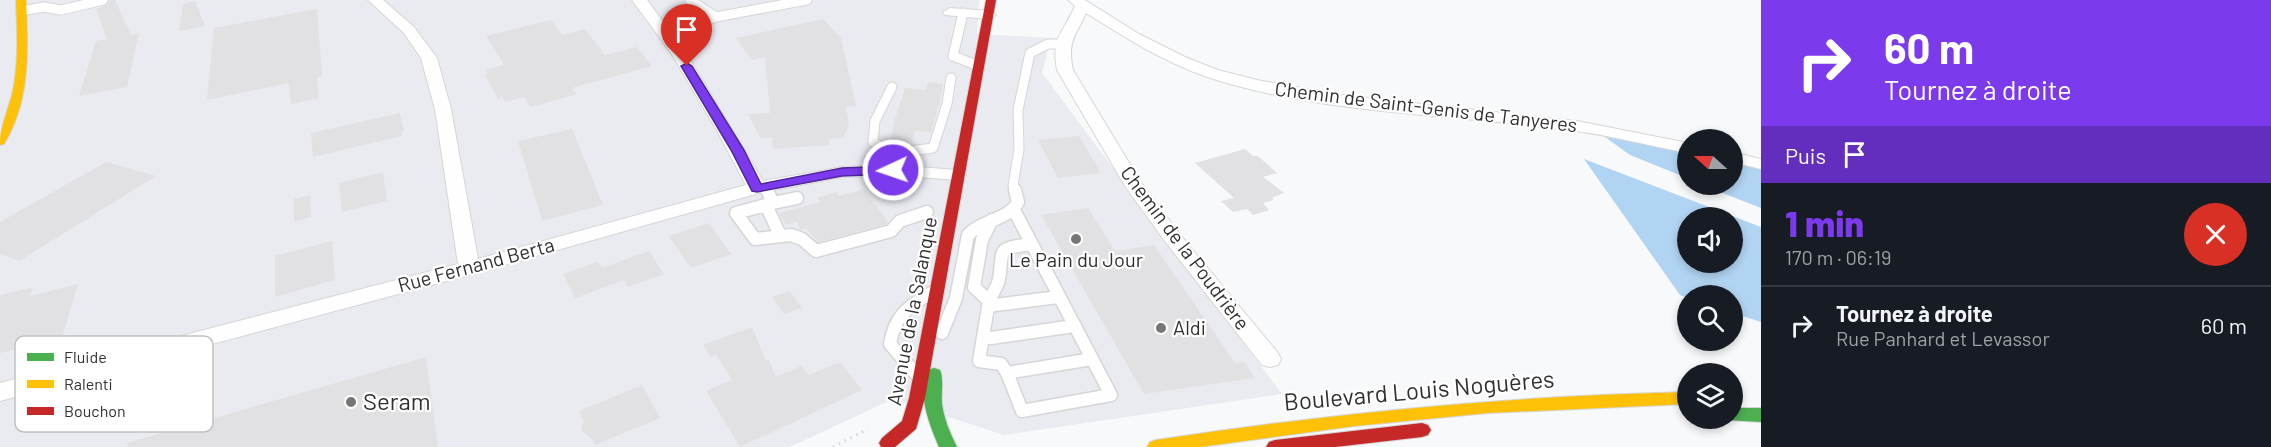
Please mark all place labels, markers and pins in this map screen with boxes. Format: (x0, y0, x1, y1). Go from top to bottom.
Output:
pin (661, 4, 712, 66)
marker: Le Pain du Jour (1069, 232, 1083, 246)
place label: Le Pain du Jour (1009, 247, 1143, 271)
place label: Aldi (1173, 315, 1206, 339)
marker: Aldi (1154, 321, 1168, 335)
place label: Seram (363, 386, 431, 415)
marker: Seram (344, 395, 358, 409)

